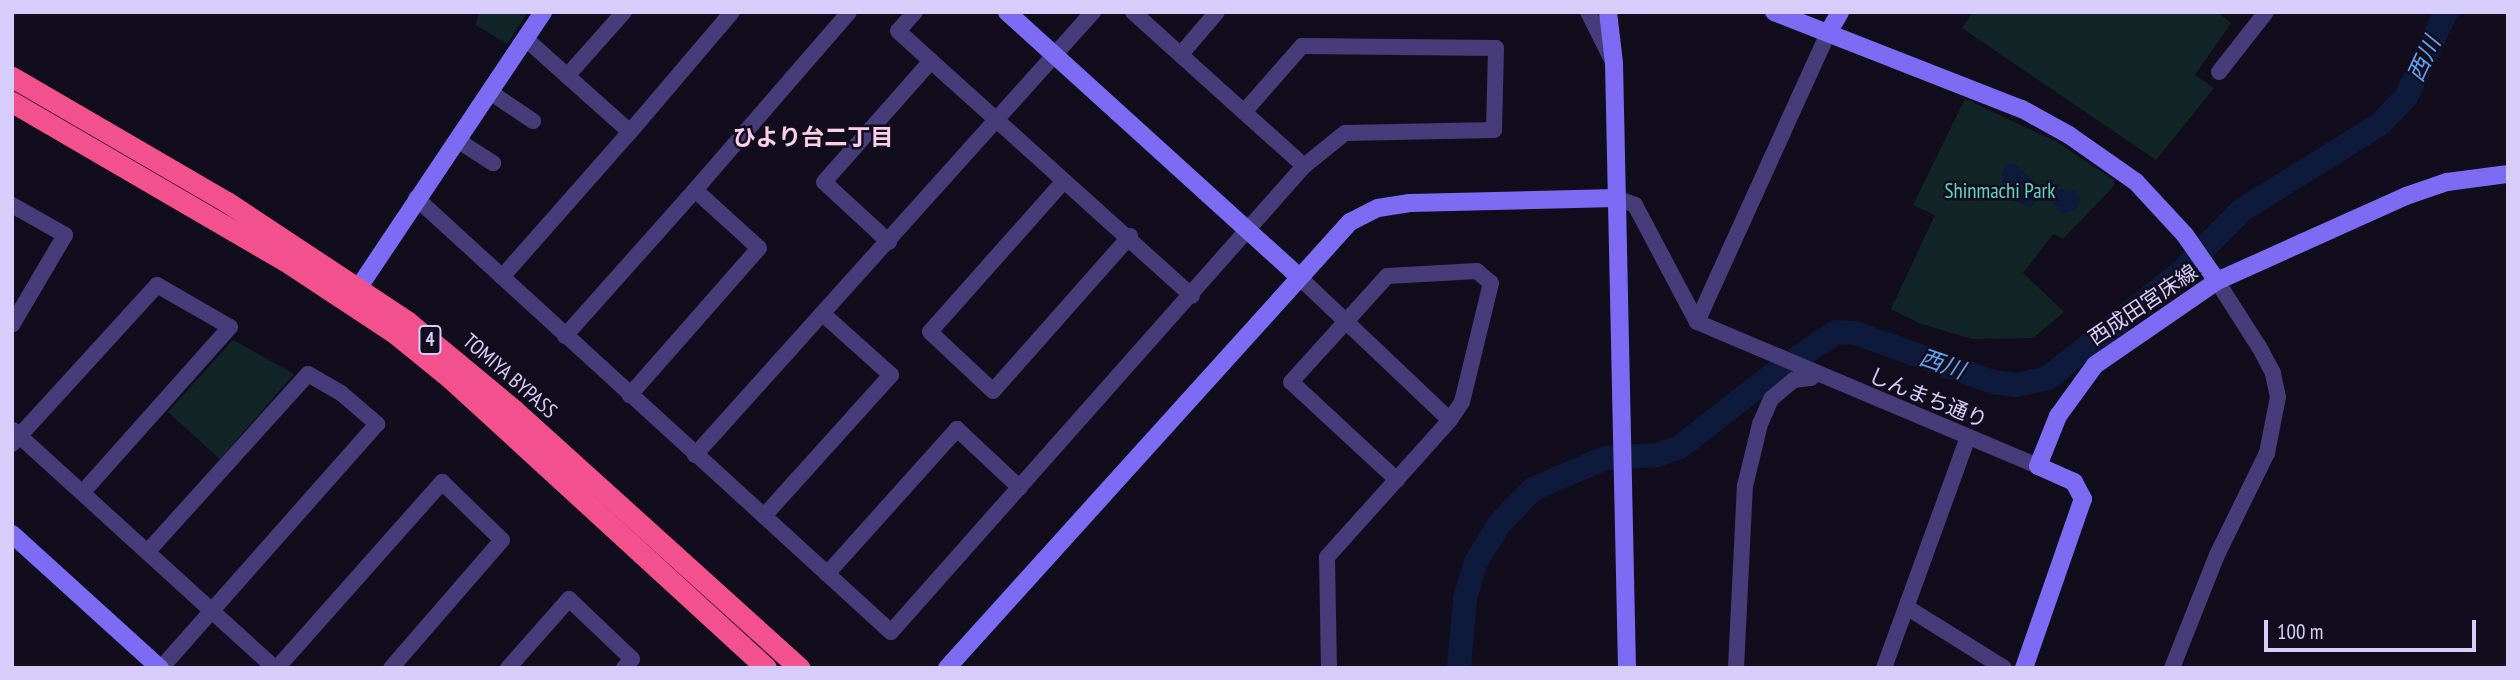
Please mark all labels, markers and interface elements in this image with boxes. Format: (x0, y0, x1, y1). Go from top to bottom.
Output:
water label: 西川 (2402, 32, 2446, 86)
district label: ひより台二丁目 (733, 123, 893, 151)
park label: Shinmachi Park (1944, 178, 2056, 204)
street label: 西成田宮床線 (2084, 259, 2202, 351)
road number: 4 (418, 324, 442, 356)
street label: TOMIYA BYPASS (458, 328, 562, 424)
water label: 西川 (1916, 343, 1968, 385)
street label: しんまち通り (1865, 363, 1991, 433)
scale bar (2268, 606, 2480, 650)
text: 100 m (2277, 618, 2323, 645)

